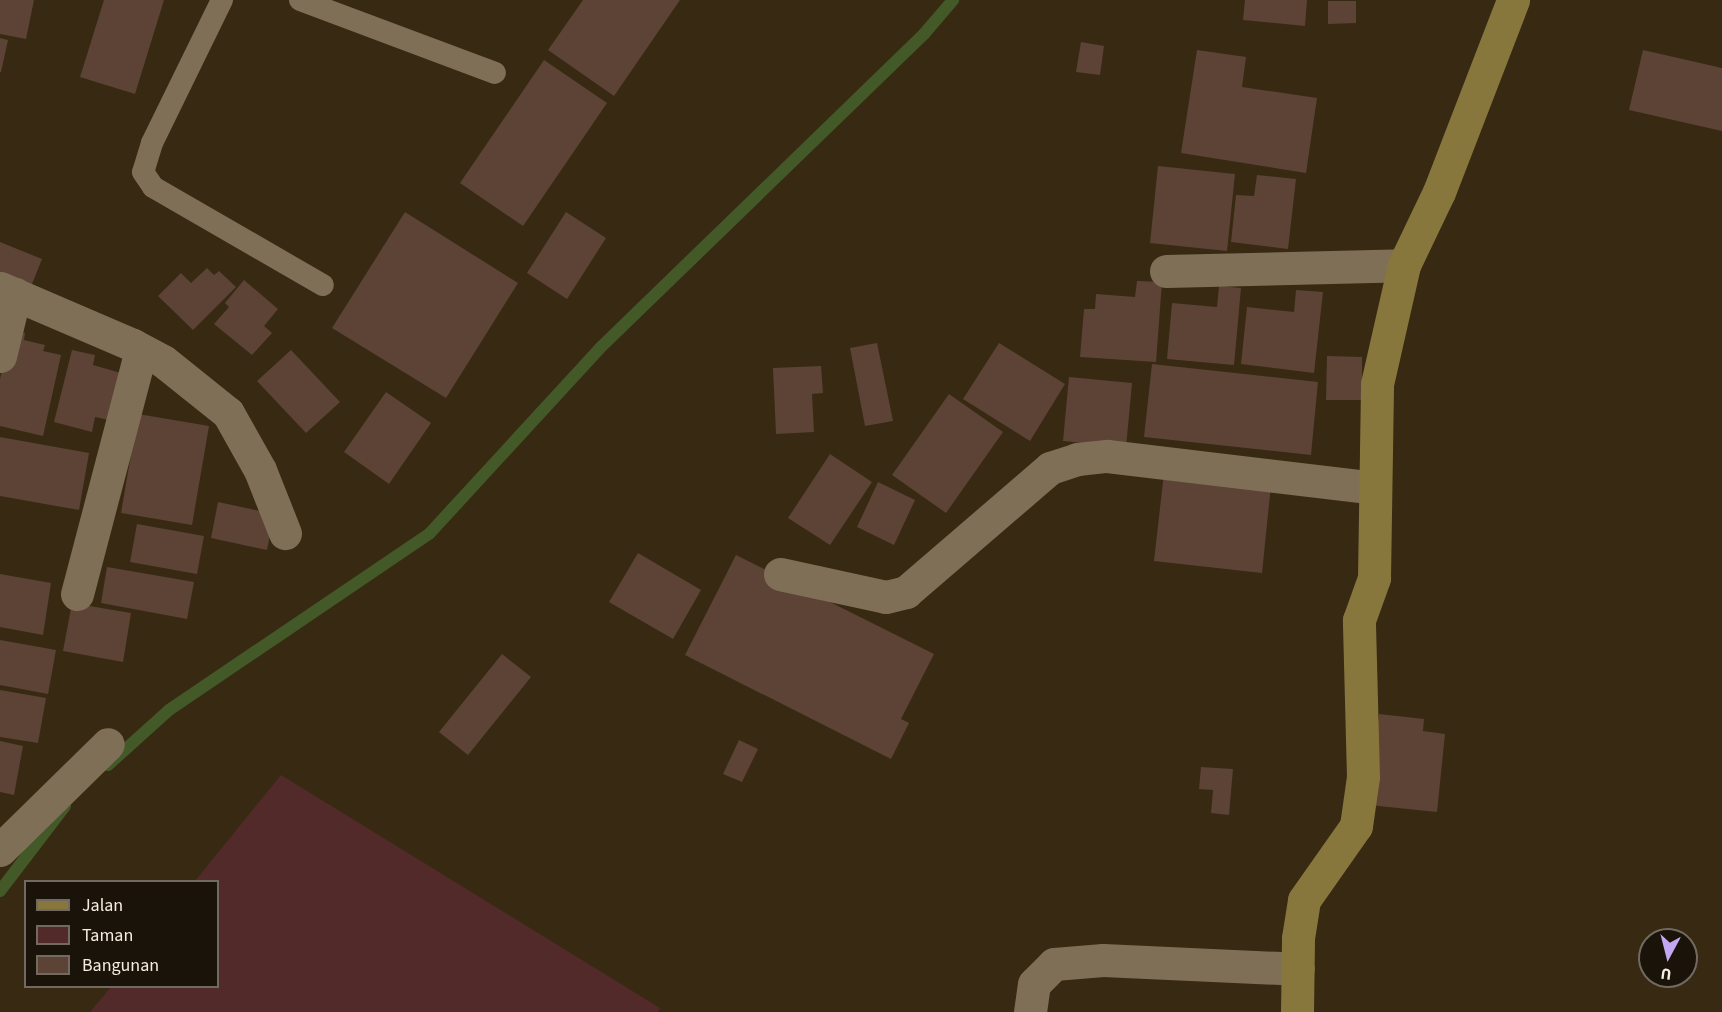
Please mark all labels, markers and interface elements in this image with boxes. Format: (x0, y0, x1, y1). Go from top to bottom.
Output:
legend (24, 880, 219, 988)
text: Jalan (82, 893, 123, 918)
text: Taman (82, 923, 133, 948)
north arrow (1638, 928, 1698, 988)
text: Bangunan (82, 953, 159, 978)
text: U (1659, 962, 1673, 985)

